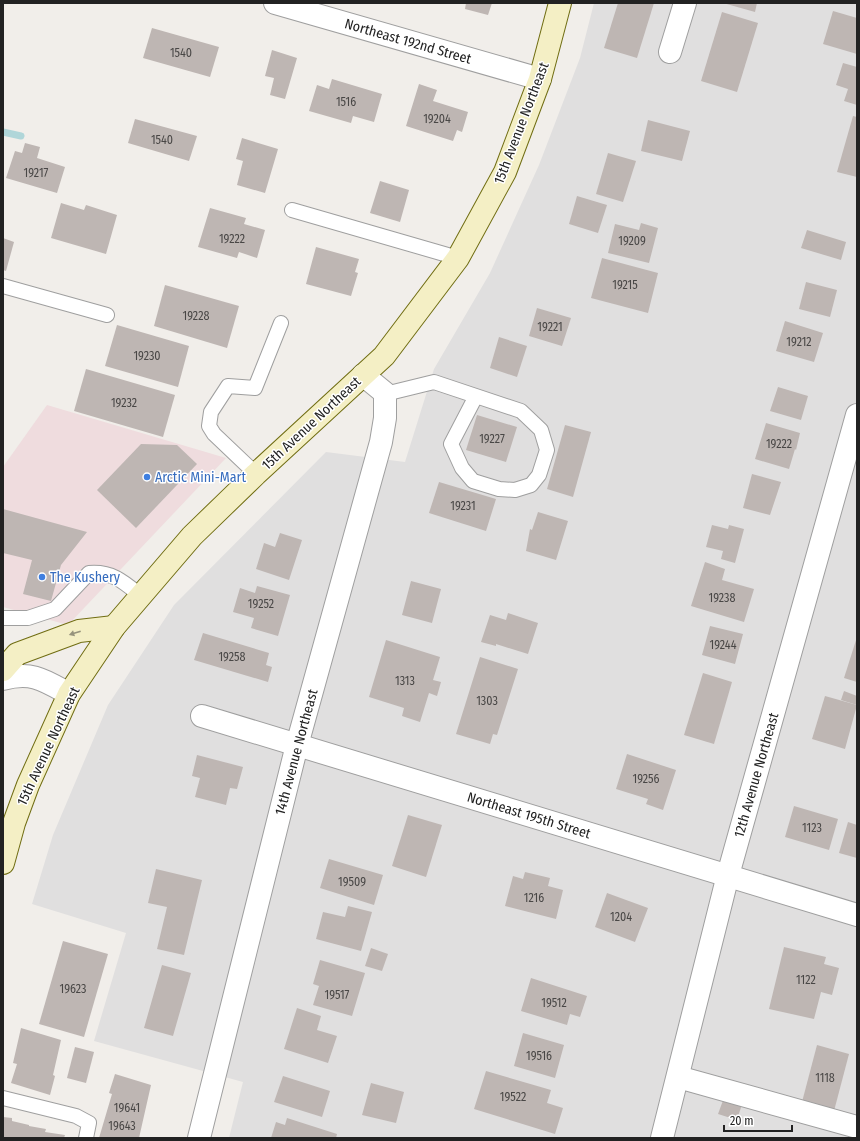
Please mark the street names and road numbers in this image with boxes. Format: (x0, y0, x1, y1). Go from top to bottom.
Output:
street label: Northeast 192nd Street (343, 15, 474, 68)
street label: 15th Avenue Northeast (490, 59, 553, 187)
street label: 15th Avenue Northeast (258, 373, 365, 474)
street label: 15th Avenue Northeast (13, 684, 84, 808)
street label: 14th Avenue Northeast (271, 687, 322, 817)
street label: 12th Avenue Northeast (731, 710, 783, 840)
street label: Northeast 195th Street (465, 789, 593, 842)

